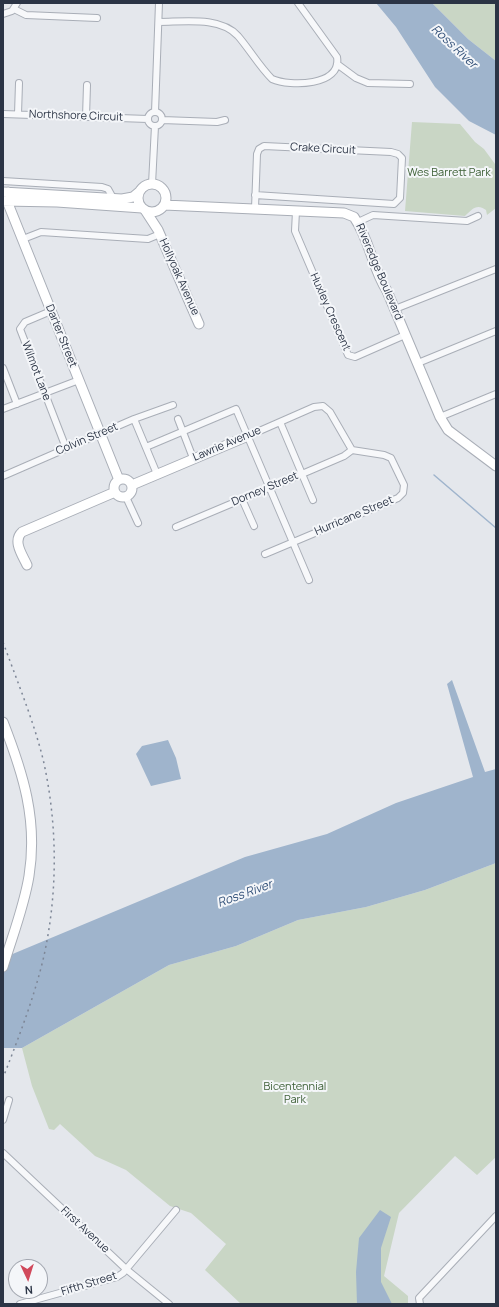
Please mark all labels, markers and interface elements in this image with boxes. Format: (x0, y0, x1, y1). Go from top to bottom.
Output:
water label: Ross River (428, 22, 480, 72)
street label: Northshore Circuit (29, 108, 123, 124)
street label: Crake Circuit (290, 141, 356, 157)
park label: Wes Barrett Park (407, 166, 491, 180)
street label: Riveredge Boulevard (353, 222, 405, 322)
street label: Hollyoak Avenue (156, 237, 202, 317)
street label: Huxley Crescent (307, 271, 353, 353)
street label: Darter Street (42, 303, 80, 369)
street label: Wilmot Lane (19, 340, 53, 402)
street label: Colvin Street (54, 420, 120, 458)
street label: Lawrie Avenue (191, 424, 263, 464)
street label: Dorney Street (230, 469, 300, 509)
street label: Hurricane Street (313, 493, 395, 539)
water label: Ross River (216, 877, 274, 911)
park label: Bicentennial Park (264, 1080, 326, 1106)
street label: First Avenue (58, 1204, 112, 1256)
north arrow (8, 1259, 48, 1299)
street label: Fifth Street (60, 1269, 118, 1299)
text: N (24, 1283, 33, 1298)

